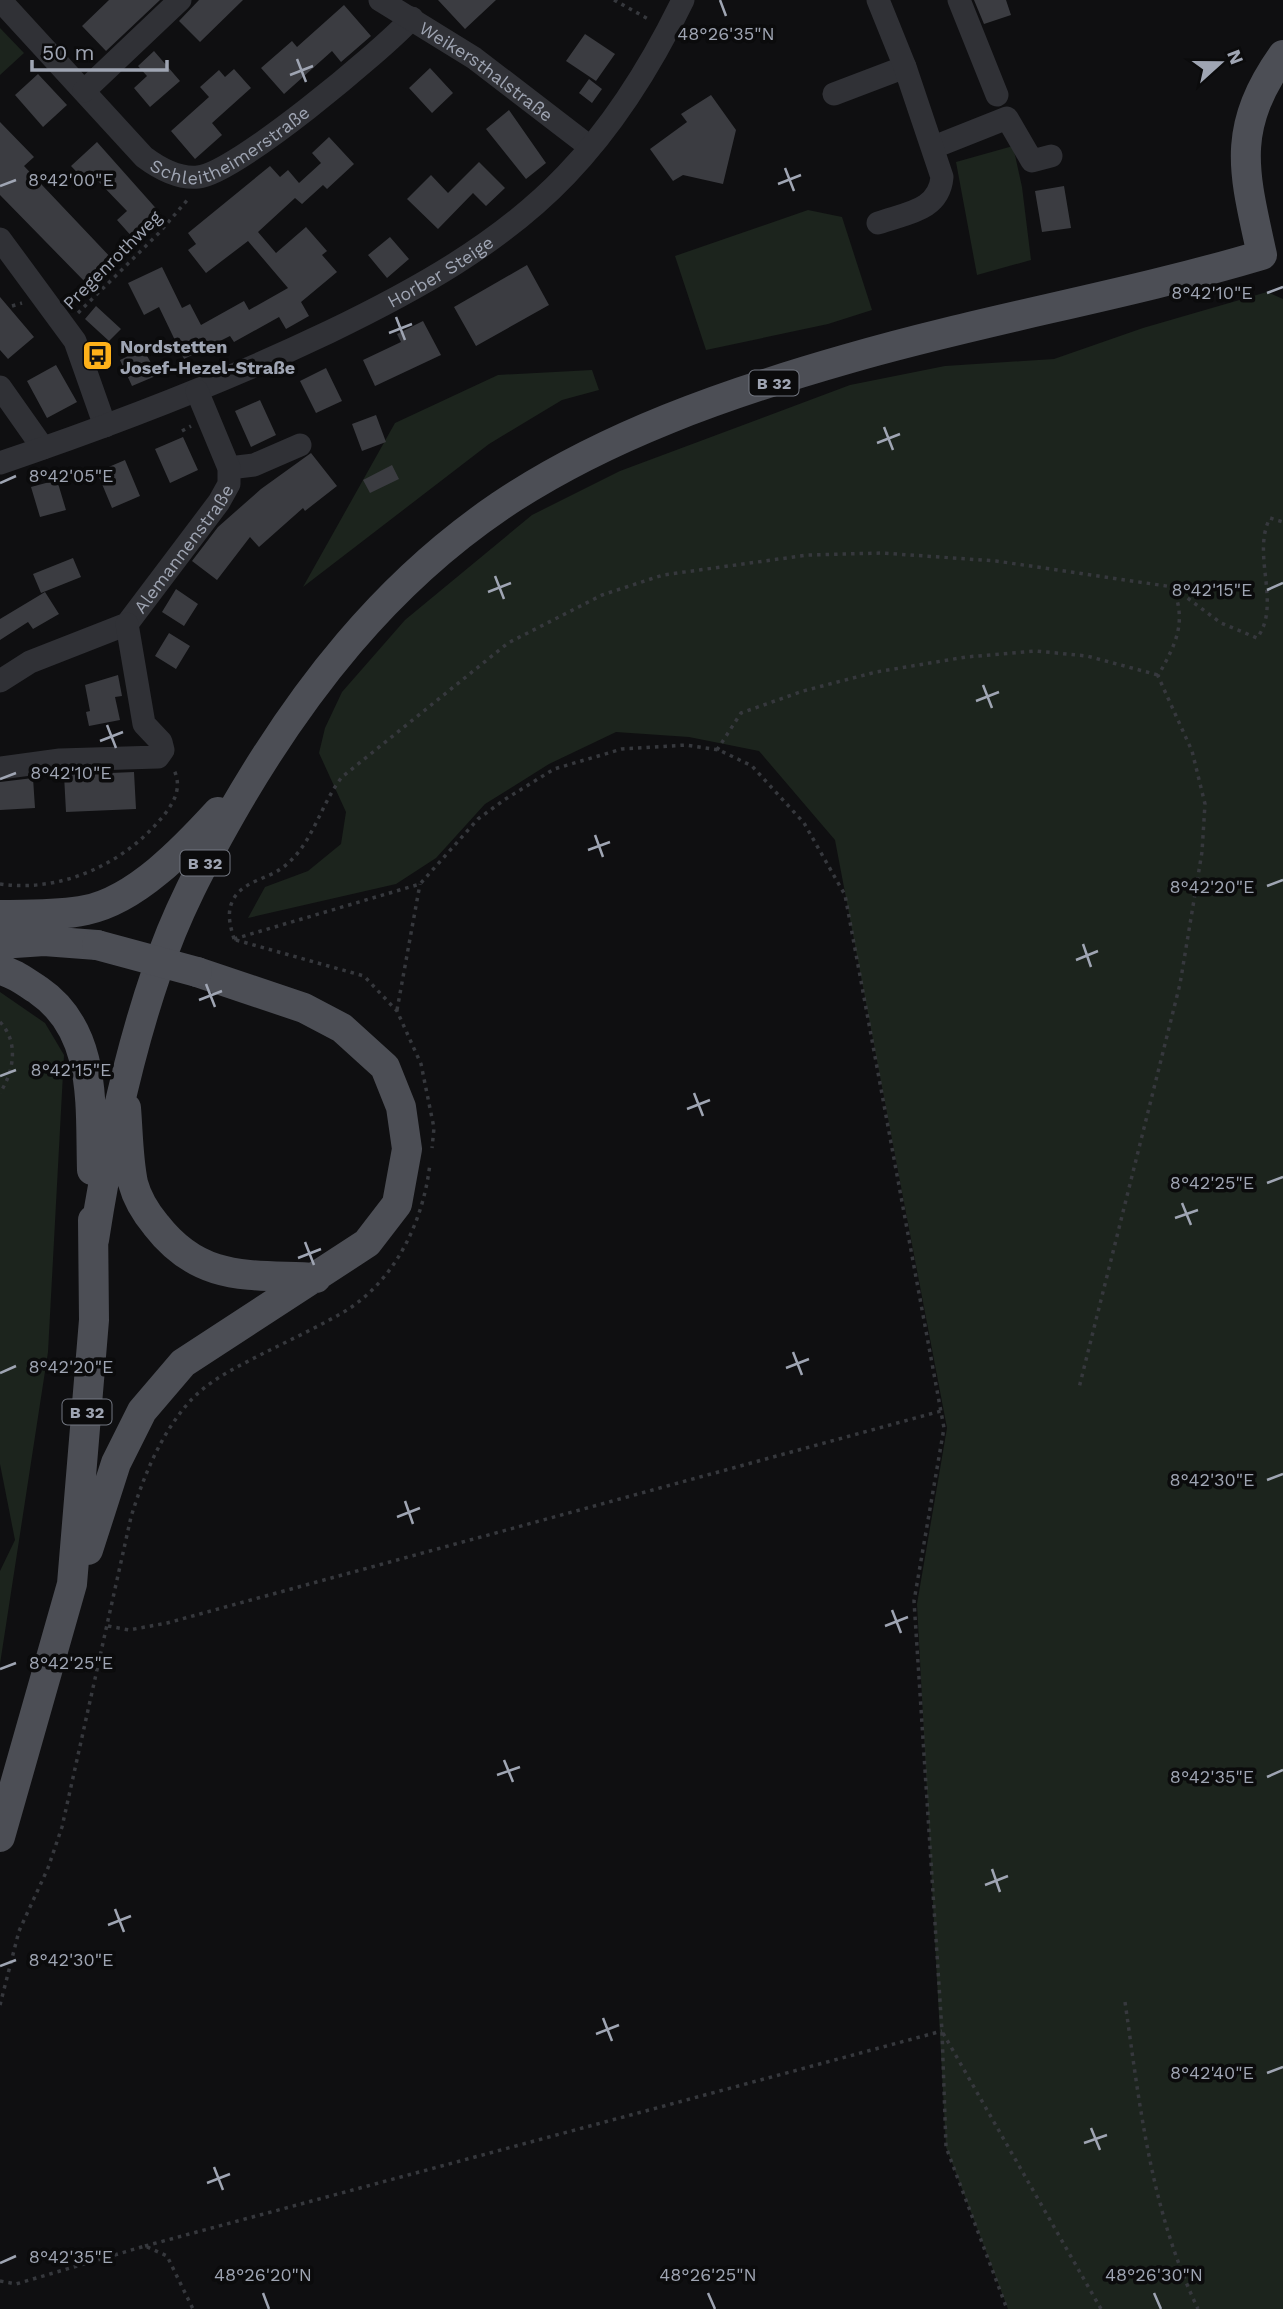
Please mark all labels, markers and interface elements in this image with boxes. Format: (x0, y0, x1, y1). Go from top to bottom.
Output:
street label: Weikersthalstraße (416, 17, 557, 125)
text: 48°26'35"N (677, 23, 775, 44)
scale bar (32, 28, 166, 72)
north arrow (1185, 28, 1255, 98)
text: 50 m (42, 40, 94, 65)
text: N (1222, 46, 1249, 68)
street label: Schleitheimerstraße (147, 101, 313, 188)
text: 8°42'00"E (28, 169, 114, 190)
street label: Pregenrothweg (58, 206, 166, 314)
street label: Horber Steige (383, 231, 497, 311)
text: 8°42'10"E (1171, 282, 1253, 303)
place label: Nordstetten Josef-Hezel-Straße (120, 336, 295, 378)
bus stop icon: Nordstetten Josef-Hezel-Straße (80, 339, 114, 373)
road number: B 32 (750, 370, 798, 396)
text: 8°42'05"E (28, 465, 114, 486)
street label: Alemannenstraße (129, 480, 237, 617)
text: 8°42'15"E (1172, 579, 1252, 600)
text: 8°42'10"E (30, 762, 112, 783)
road number: B 32 (180, 850, 230, 876)
text: 8°42'20"E (1169, 876, 1255, 897)
text: 8°42'15"E (31, 1059, 111, 1080)
text: 8°42'25"E (1170, 1172, 1254, 1193)
text: 8°42'20"E (28, 1356, 114, 1377)
road number: B 32 (62, 1400, 112, 1424)
text: 8°42'30"E (1169, 1469, 1255, 1490)
text: 8°42'25"E (29, 1652, 113, 1673)
text: 8°42'35"E (1170, 1766, 1254, 1787)
text: 8°42'30"E (28, 1949, 114, 1970)
text: 8°42'40"E (1170, 2062, 1254, 2083)
text: 8°42'35"E (29, 2246, 113, 2267)
text: 48°26'20"N (214, 2264, 312, 2285)
text: 48°26'25"N (659, 2264, 757, 2285)
text: 48°26'30"N (1105, 2264, 1203, 2285)

